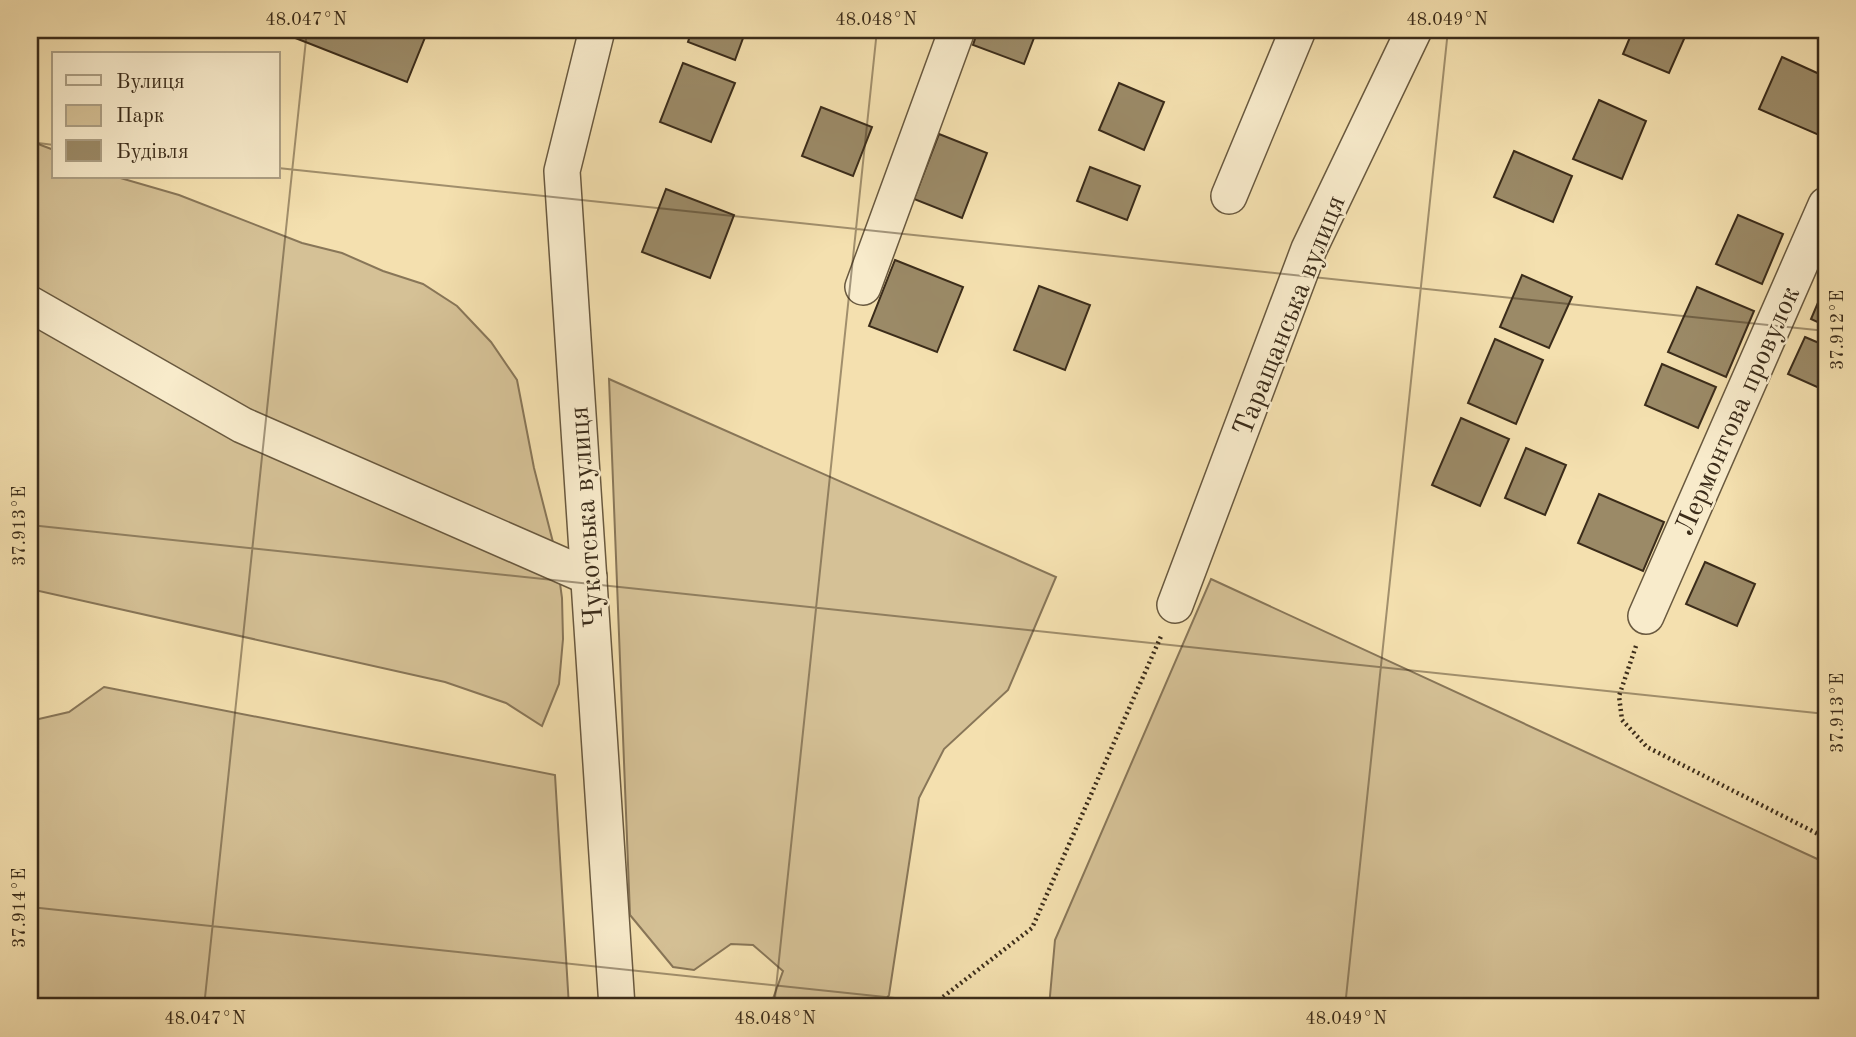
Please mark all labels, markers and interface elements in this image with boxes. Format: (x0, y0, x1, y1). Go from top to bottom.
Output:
text: 48.047°N (265, 11, 347, 29)
text: 48.048°N (835, 11, 917, 29)
text: 48.049°N (1406, 11, 1488, 29)
legend (52, 52, 280, 178)
text: Вулиця (116, 72, 185, 93)
text: Парк (116, 106, 165, 127)
text: Будівля (116, 142, 189, 163)
street label: Таращанська вулиця (1230, 192, 1352, 440)
street label: Лермонтова провулок (1671, 283, 1806, 540)
text: 37.912°E (1829, 290, 1847, 370)
street label: Чукотська вулиця (566, 405, 610, 628)
text: 37.913°E (11, 486, 29, 566)
text: 37.913°E (1829, 673, 1847, 753)
text: 37.914°E (11, 868, 29, 948)
text: 48.047°N (164, 1010, 246, 1028)
text: 48.048°N (734, 1010, 816, 1028)
text: 48.049°N (1305, 1010, 1387, 1028)

